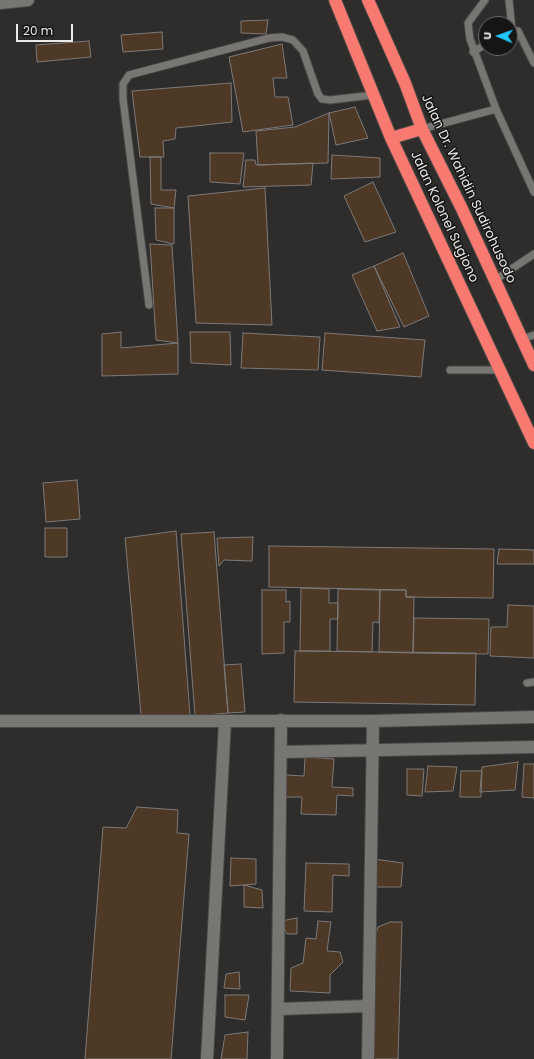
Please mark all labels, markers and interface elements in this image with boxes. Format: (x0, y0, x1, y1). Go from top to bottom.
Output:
scale bar (18, 16, 75, 42)
north arrow (478, 16, 518, 56)
text: 20 m (23, 22, 53, 39)
text: U (479, 31, 495, 40)
street label: Jalan Dr. Wahidin Sudirohusodo (417, 92, 519, 286)
street label: Jalan Kolonel Sugiono (407, 149, 481, 285)

